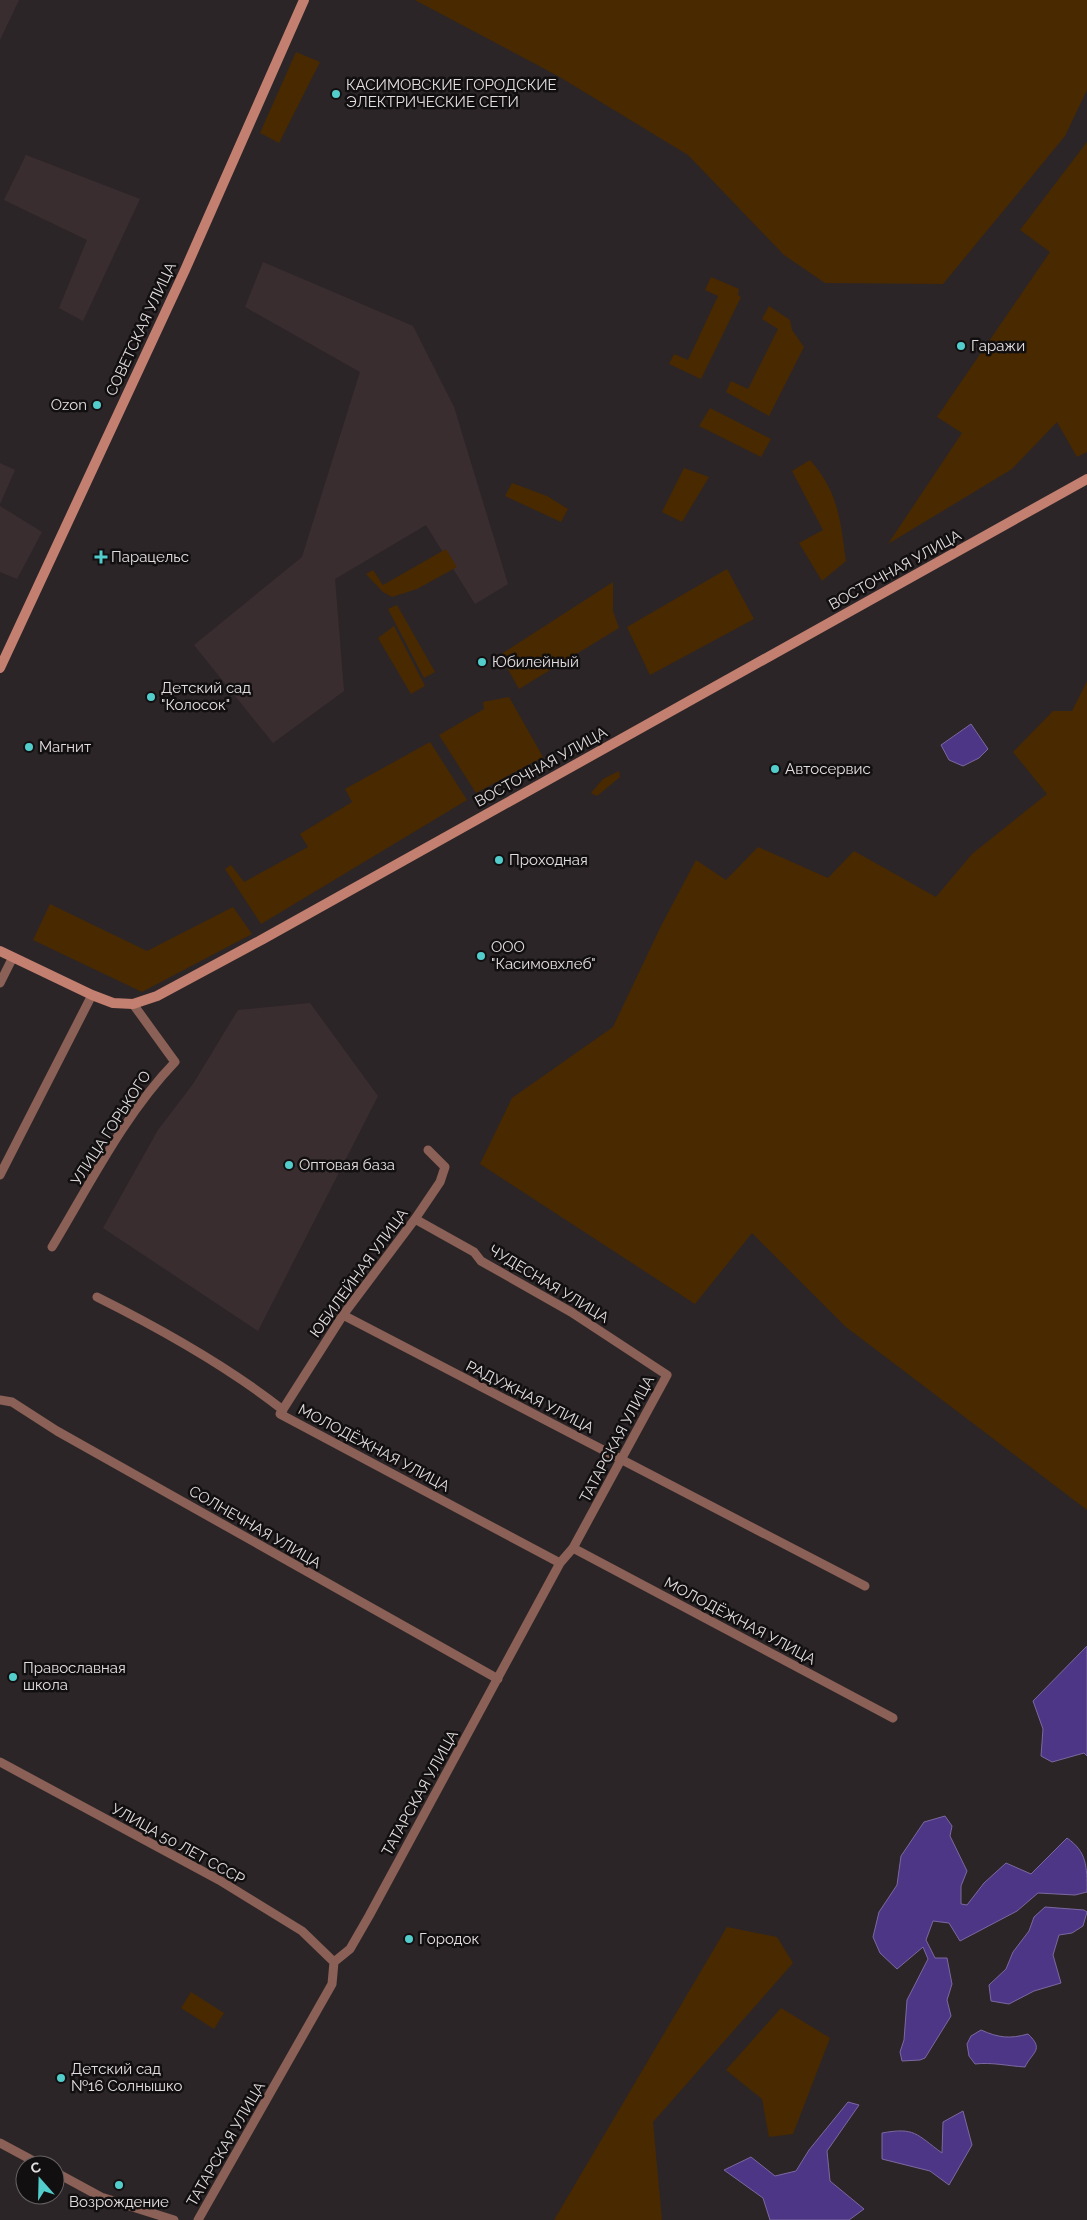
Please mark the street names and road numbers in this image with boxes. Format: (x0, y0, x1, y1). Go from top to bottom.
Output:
street label: СОВЕТСКАЯ УЛИЦА (102, 259, 180, 399)
street label: ВОСТОЧНАЯ УЛИЦА (826, 526, 964, 614)
street label: ВОСТОЧНАЯ УЛИЦА (472, 723, 610, 811)
street label: УЛИЦА ГОРЬКОГО (67, 1067, 155, 1189)
street label: ЮБИЛЕЙНАЯ УЛИЦА (306, 1205, 412, 1341)
street label: ЧУДЕСНАЯ УЛИЦА (486, 1241, 612, 1327)
street label: РАДУЖНАЯ УЛИЦА (463, 1357, 597, 1437)
street label: ТАТАРСКАЯ УЛИЦА (576, 1373, 658, 1505)
street label: МОЛОДЁЖНАЯ УЛИЦА (295, 1399, 453, 1496)
street label: СОЛНЕЧНАЯ УЛИЦА (186, 1482, 324, 1572)
street label: МОЛОДЁЖНАЯ УЛИЦА (661, 1572, 819, 1669)
street label: ТАТАРСКАЯ УЛИЦА (378, 1727, 462, 1859)
street label: УЛИЦА 50 ЛЕТ СССР (108, 1800, 248, 1888)
street label: ТАТАРСКАЯ УЛИЦА (183, 2078, 269, 2210)

